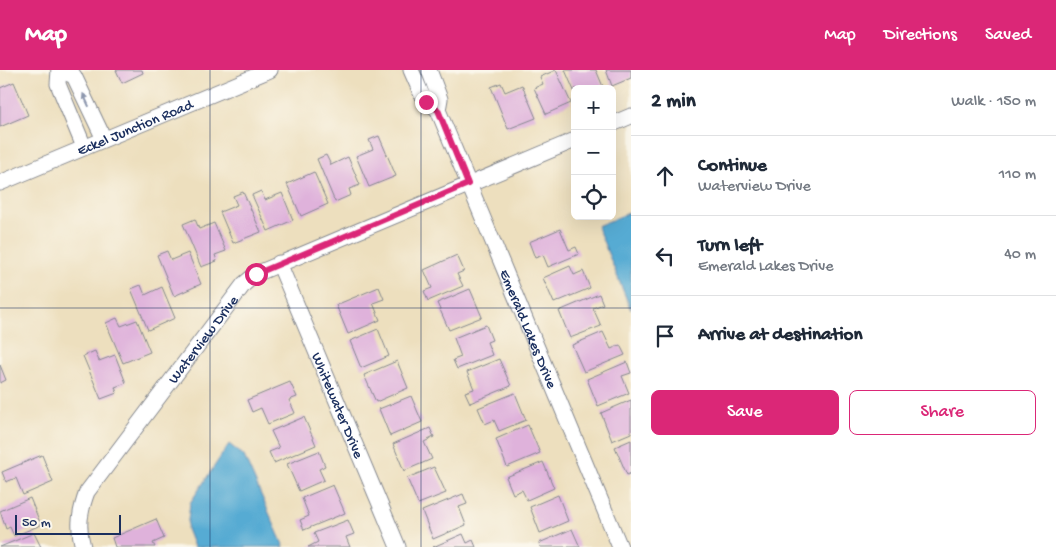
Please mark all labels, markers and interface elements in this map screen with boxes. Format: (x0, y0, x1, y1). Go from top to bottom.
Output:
text: Map (25, 21, 67, 50)
text: Map (824, 25, 856, 46)
text: Directions (884, 25, 957, 46)
text: Saved (985, 25, 1031, 46)
map controls (571, 85, 616, 220)
button: + (571, 85, 616, 130)
text: 2 min (651, 90, 696, 115)
route end (415, 91, 438, 114)
one-way arrow (82, 93, 90, 107)
text: Walk · 150 m (951, 93, 1036, 112)
street label: Eckel Junction Road (75, 96, 197, 161)
button: − (571, 130, 616, 175)
text: Continue (698, 155, 767, 178)
icon: ahead (651, 162, 679, 190)
text: 110 m (999, 166, 1036, 185)
button: locate (571, 175, 616, 220)
text: Waterview Drive (698, 178, 811, 197)
text: Turn left (698, 235, 762, 258)
icon: left (651, 242, 679, 270)
text: 40 m (1004, 246, 1036, 265)
text: Emerald Lakes Drive (698, 258, 834, 277)
route start (245, 263, 268, 286)
street label: Emerald Lakes Drive (494, 267, 560, 392)
street label: Waterview Drive (165, 292, 243, 388)
icon: arrive (651, 322, 679, 350)
text: Arrive at destination (698, 324, 862, 347)
street label: Whitewater Drive (306, 350, 367, 462)
button: Save (651, 390, 839, 435)
button: Share (849, 390, 1036, 435)
scale bar (15, 512, 121, 535)
text: 50 m (22, 515, 51, 532)

